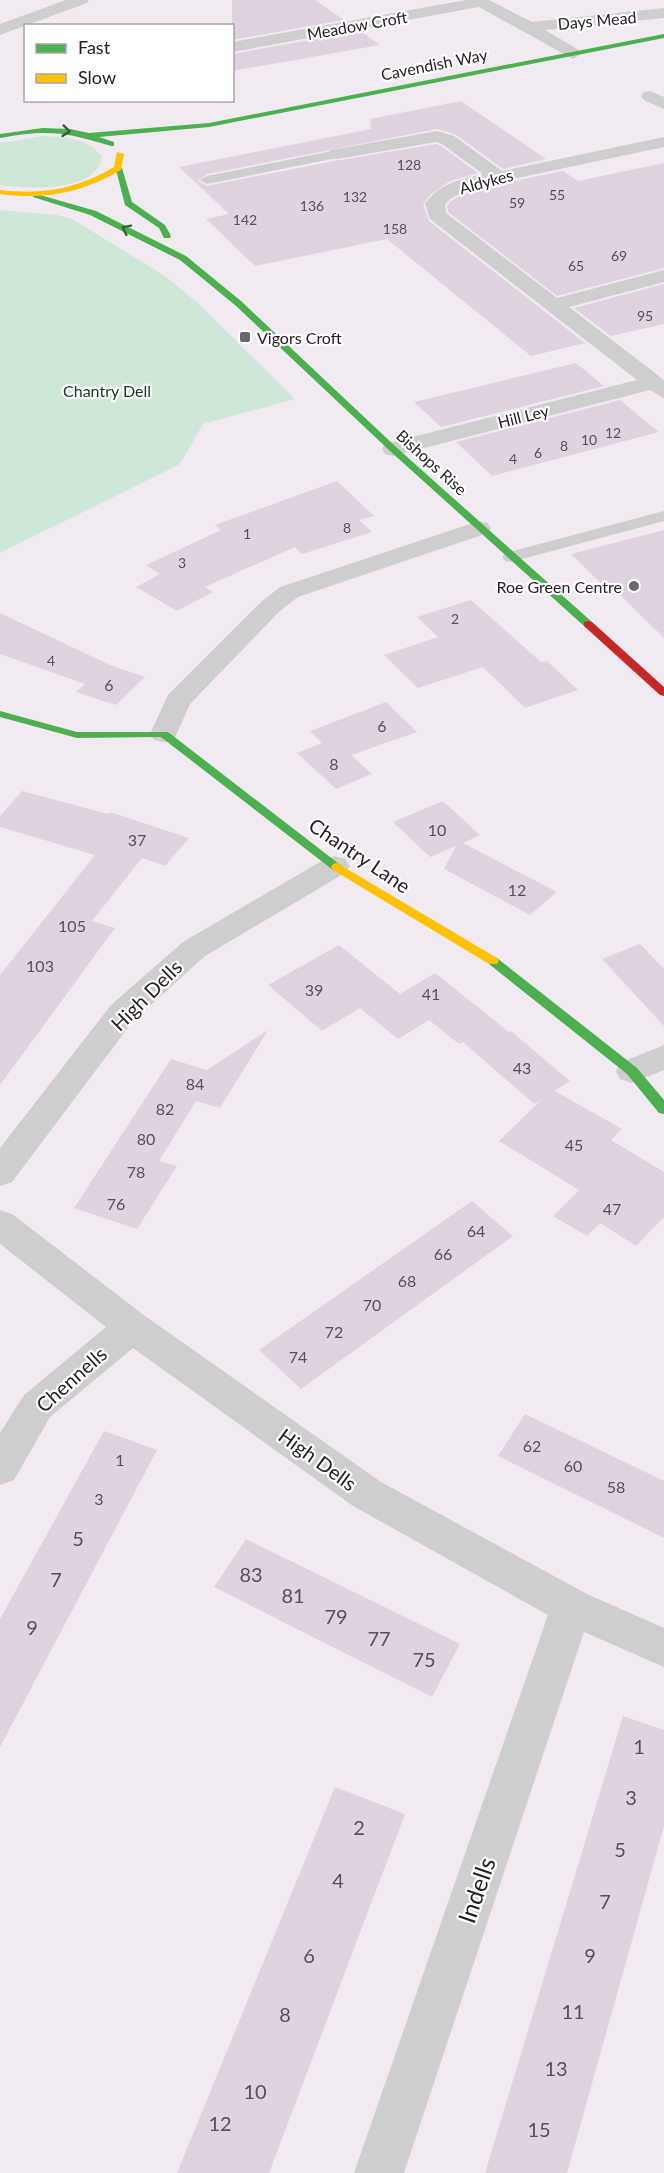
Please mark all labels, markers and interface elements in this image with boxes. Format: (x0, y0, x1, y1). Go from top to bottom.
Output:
street label: Meadow Croft (305, 7, 409, 43)
street label: Days Mead (557, 7, 637, 33)
legend (24, 24, 234, 102)
text: Fast (78, 36, 111, 58)
street label: Cavendish Way (379, 44, 490, 84)
text: Slow (78, 66, 116, 88)
one-way arrow (62, 124, 71, 137)
house number: 128 (397, 156, 421, 173)
street label: Aldykes (457, 165, 515, 197)
house number: 55 (549, 186, 565, 203)
house number: 132 (343, 188, 367, 205)
house number: 59 (509, 194, 525, 211)
house number: 136 (300, 197, 324, 214)
house number: 142 (233, 211, 257, 228)
house number: 158 (383, 220, 407, 237)
one-way arrow (121, 224, 132, 236)
house number: 69 (611, 247, 627, 264)
house number: 65 (568, 257, 584, 274)
house number: 95 (637, 307, 653, 324)
place label: Vigors Croft (257, 328, 342, 347)
marker: Vigors Croft (238, 330, 252, 344)
park label: Chantry Dell (63, 381, 151, 400)
street label: Hill Ley (496, 400, 551, 431)
house number: 12 (605, 424, 621, 441)
street label: Bishops Rise (393, 425, 471, 499)
house number: 10 (581, 431, 597, 448)
house number: 8 (560, 437, 568, 454)
house number: 6 (534, 444, 542, 461)
house number: 4 (509, 450, 517, 467)
house number: 8 (343, 519, 351, 536)
house number: 1 (243, 525, 251, 542)
house number: 3 (178, 554, 186, 571)
place label: Roe Green Centre (496, 577, 622, 596)
marker: Roe Green Centre (627, 579, 641, 593)
house number: 2 (451, 610, 459, 627)
house number: 4 (47, 652, 55, 669)
house number: 6 (104, 675, 114, 694)
house number: 6 (377, 716, 387, 735)
house number: 8 (329, 754, 339, 773)
street label: Chantry Lane (305, 812, 415, 898)
house number: 10 (428, 820, 446, 839)
house number: 37 (128, 830, 146, 849)
house number: 12 (508, 880, 526, 899)
house number: 105 (58, 916, 86, 935)
street label: High Dells (106, 955, 186, 1035)
house number: 103 (26, 956, 54, 975)
house number: 39 (305, 980, 323, 999)
house number: 41 (422, 984, 440, 1003)
house number: 43 (513, 1058, 531, 1077)
house number: 84 (186, 1074, 204, 1093)
house number: 82 (156, 1099, 174, 1118)
house number: 80 (137, 1129, 155, 1148)
house number: 45 (565, 1135, 583, 1154)
house number: 78 (127, 1162, 145, 1181)
house number: 76 (107, 1194, 125, 1213)
house number: 47 (603, 1199, 621, 1218)
house number: 64 (467, 1221, 485, 1240)
house number: 66 (434, 1244, 452, 1263)
house number: 68 (398, 1271, 416, 1290)
house number: 70 (363, 1295, 381, 1314)
house number: 72 (325, 1322, 343, 1341)
street label: Chennells (31, 1341, 111, 1417)
house number: 74 (289, 1347, 307, 1366)
street label: High Dells (274, 1423, 362, 1495)
house number: 62 (523, 1436, 541, 1455)
house number: 1 (115, 1450, 125, 1469)
house number: 60 (564, 1456, 582, 1475)
house number: 58 (607, 1477, 625, 1496)
house number: 3 (94, 1489, 104, 1508)
house number: 5 (72, 1526, 84, 1550)
house number: 83 (239, 1562, 263, 1586)
house number: 7 (50, 1567, 62, 1591)
house number: 81 (281, 1583, 305, 1607)
house number: 79 (324, 1604, 348, 1628)
house number: 9 (26, 1615, 38, 1639)
house number: 77 (367, 1626, 391, 1650)
house number: 75 (412, 1647, 436, 1671)
house number: 1 (633, 1734, 645, 1758)
house number: 3 (625, 1785, 637, 1809)
house number: 2 (353, 1815, 365, 1839)
house number: 5 (614, 1837, 626, 1861)
street label: Indells (451, 1853, 501, 1927)
house number: 4 (332, 1868, 344, 1892)
house number: 7 (599, 1889, 611, 1913)
house number: 6 (303, 1943, 315, 1967)
house number: 9 (584, 1943, 596, 1967)
house number: 11 (561, 1999, 585, 2023)
house number: 8 (279, 2002, 291, 2026)
house number: 13 (544, 2056, 568, 2080)
house number: 10 (243, 2079, 267, 2103)
house number: 12 (208, 2111, 232, 2135)
house number: 15 (527, 2117, 551, 2141)

